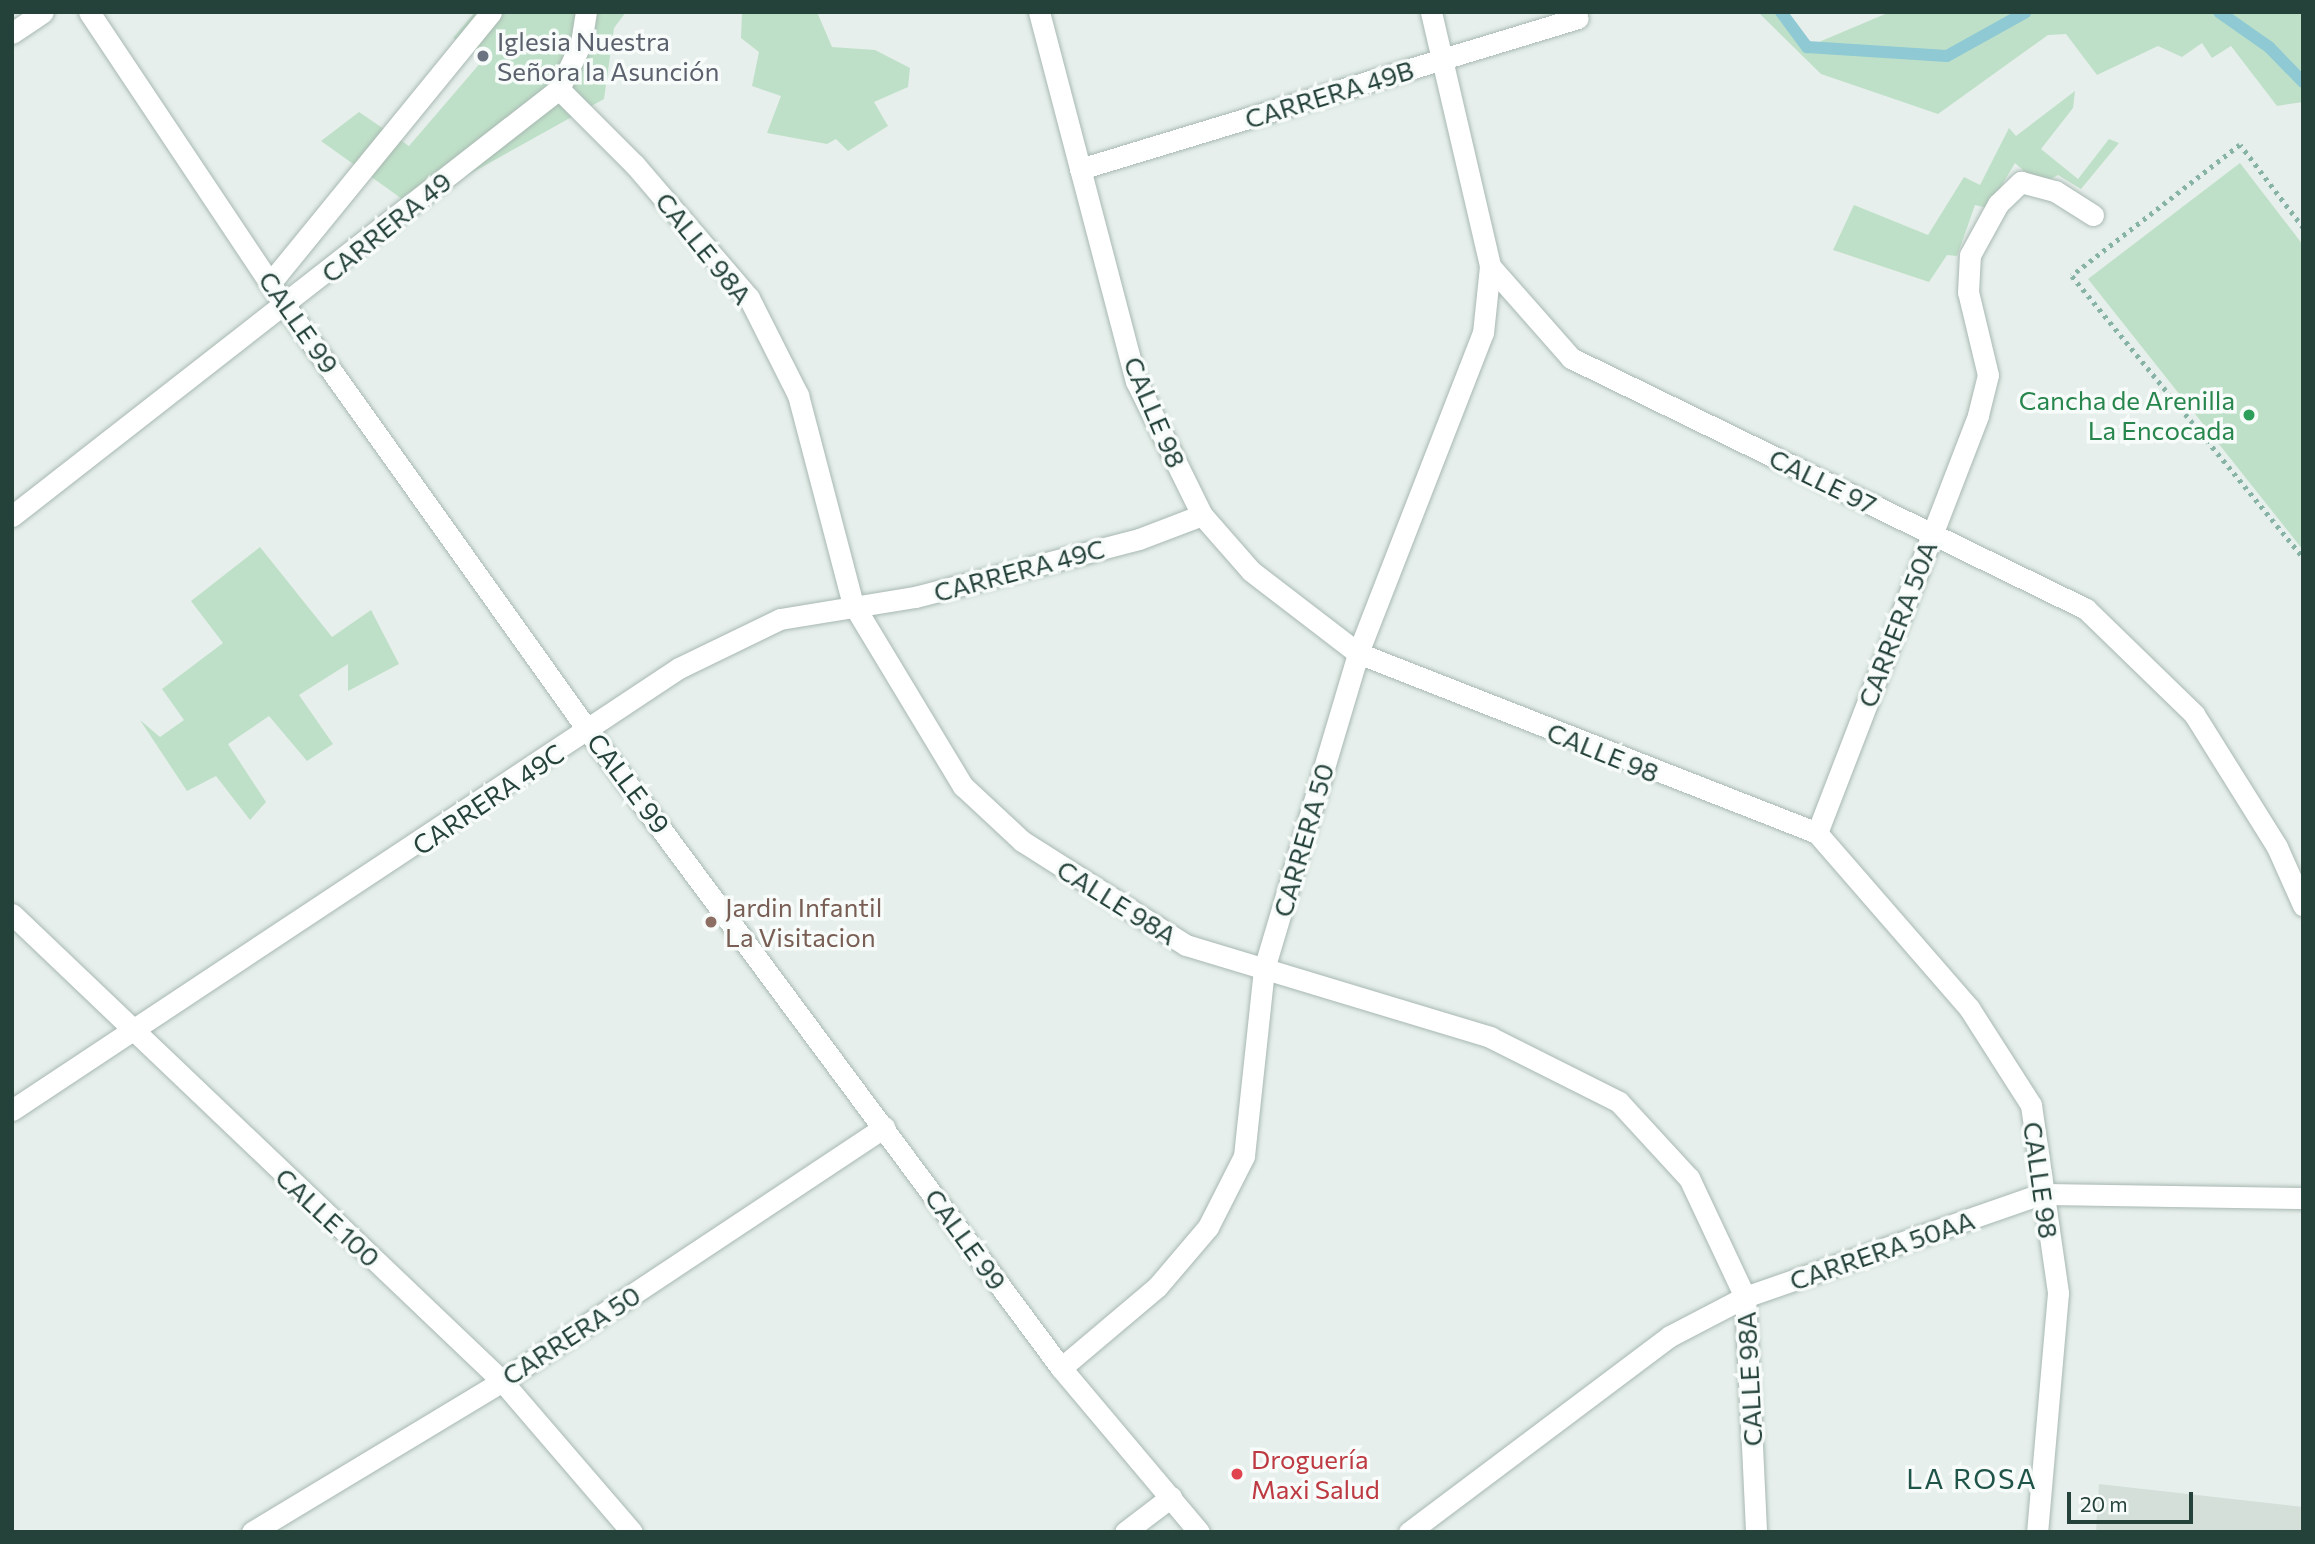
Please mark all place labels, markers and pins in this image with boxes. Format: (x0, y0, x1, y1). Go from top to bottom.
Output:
place label: Iglesia Nuestra Señora la Asunción (497, 25, 719, 86)
marker: Iglesia Nuestra Señora la Asunción (475, 48, 491, 64)
place label: Cancha de Arenilla La Encocada (2019, 384, 2235, 446)
marker: Cancha de Arenilla La Encocada (2241, 407, 2257, 423)
place label: Jardin Infantil La Visitacion (725, 891, 882, 953)
marker: Jardin Infantil La Visitacion (703, 914, 719, 930)
place label: Droguería Maxi Salud (1251, 1443, 1380, 1504)
marker: Droguería Maxi Salud (1229, 1466, 1245, 1482)

